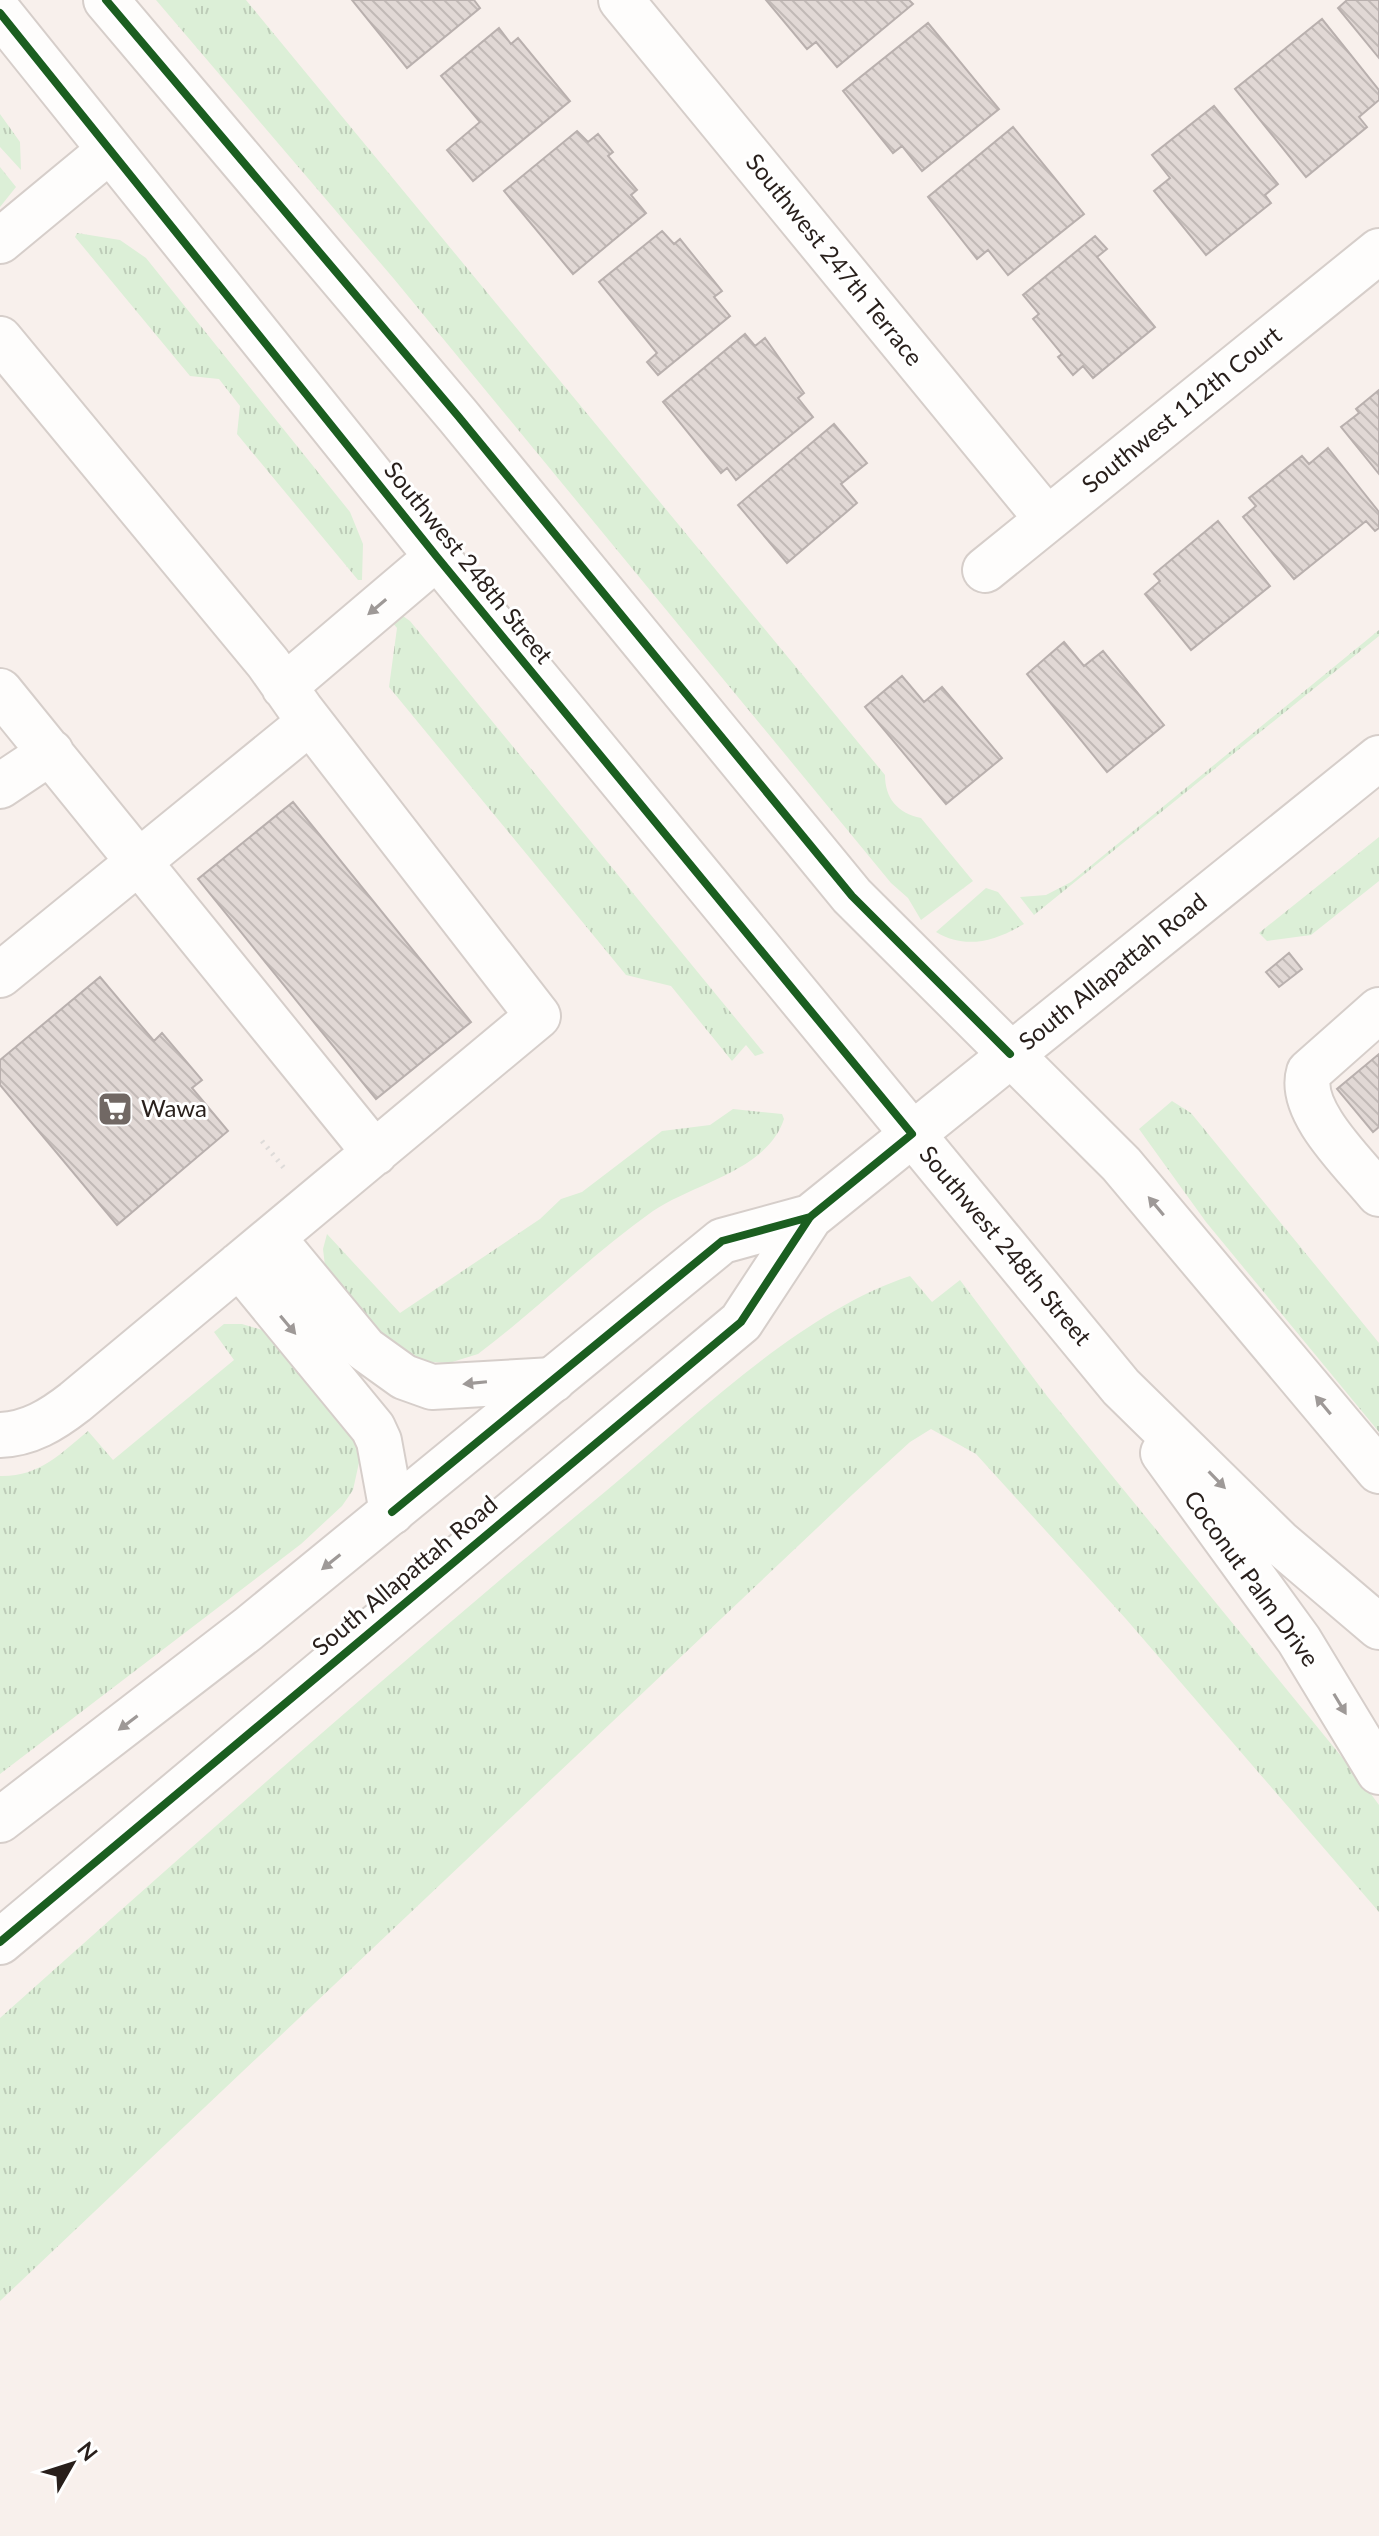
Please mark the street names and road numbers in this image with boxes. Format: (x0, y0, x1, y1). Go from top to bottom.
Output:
street label: Southwest 247th Terrace (741, 147, 930, 371)
street label: Southwest 112th Court (1075, 319, 1287, 498)
street label: Southwest 248th Street (379, 455, 560, 669)
street label: South Allapattah Road (1012, 886, 1212, 1055)
street label: Southwest 248th Street (914, 1139, 1098, 1351)
street label: Coconut Palm Drive (1179, 1484, 1326, 1672)
street label: South Allapattah Road (305, 1489, 503, 1661)

